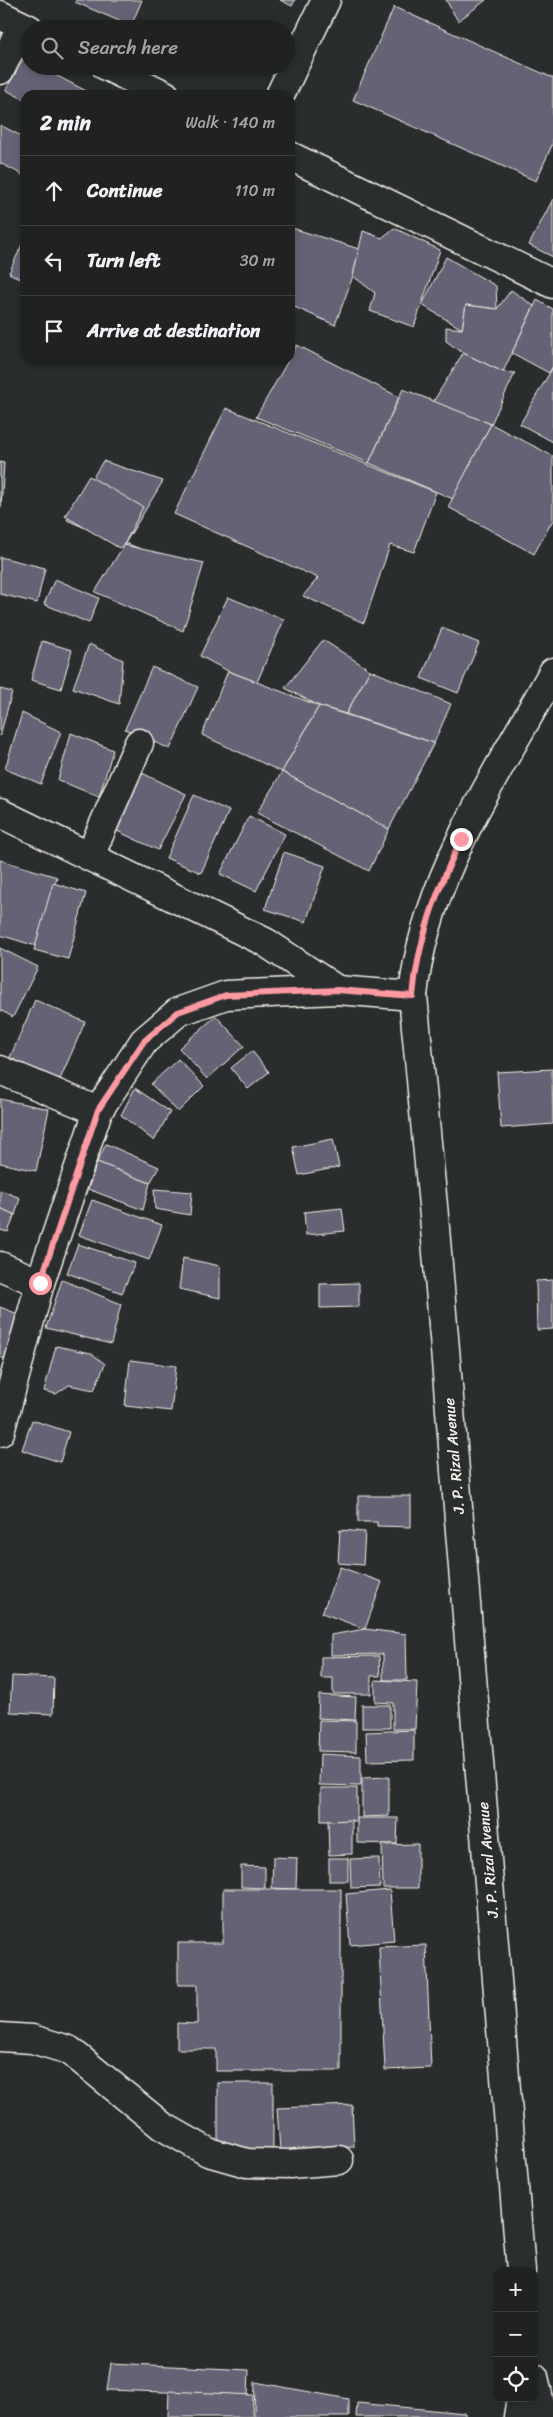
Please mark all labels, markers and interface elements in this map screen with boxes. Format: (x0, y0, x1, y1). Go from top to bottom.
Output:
search box (20, 20, 295, 75)
text: Search here (78, 31, 178, 64)
icon: search (38, 34, 66, 62)
text: 2 min (40, 104, 91, 142)
text: Walk · 140 m (186, 108, 275, 137)
text: Continue (87, 174, 163, 207)
text: 110 m (235, 176, 275, 205)
icon: ahead (40, 177, 68, 205)
text: Turn left (87, 244, 160, 277)
text: 30 m (240, 246, 275, 275)
icon: left (40, 247, 68, 275)
text: Arrive at destination (87, 314, 260, 347)
icon: arrive (40, 317, 68, 345)
route end (450, 828, 473, 851)
route start (29, 1272, 52, 1295)
street label: J. P. Rizal Avenue (436, 1397, 472, 1516)
street label: J. P. Rizal Avenue (470, 1801, 506, 1920)
map controls (493, 2267, 538, 2402)
button: + (493, 2267, 538, 2312)
button: − (493, 2312, 538, 2357)
button: locate (493, 2357, 538, 2402)

